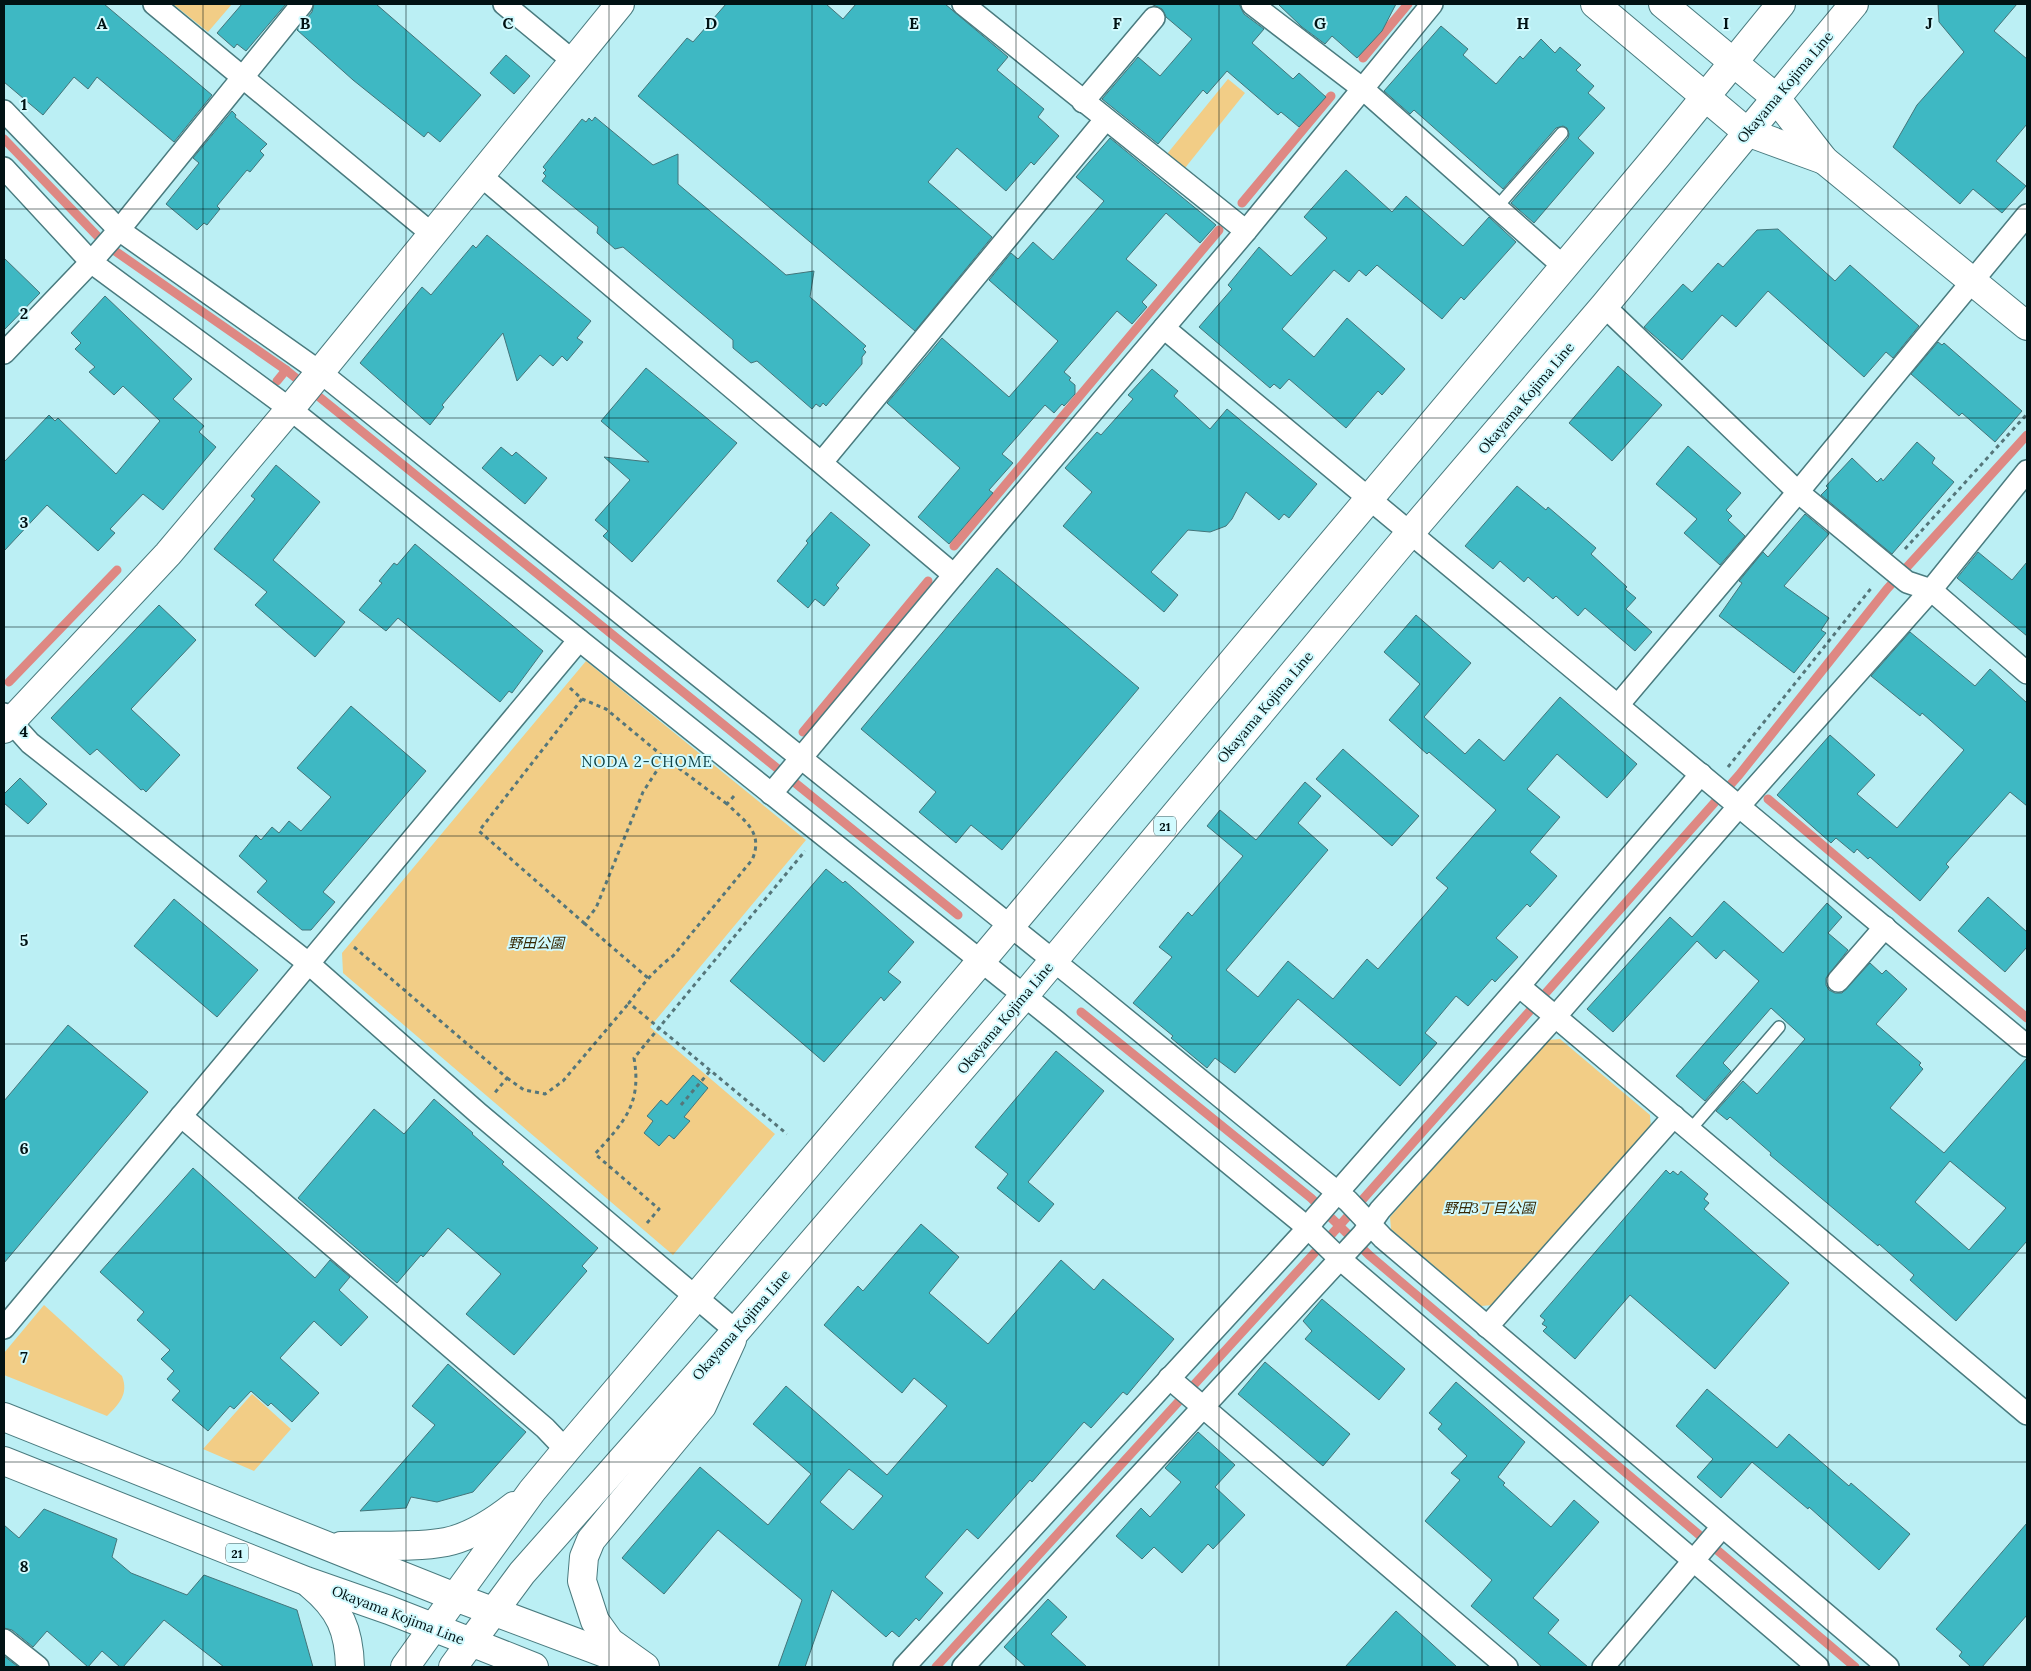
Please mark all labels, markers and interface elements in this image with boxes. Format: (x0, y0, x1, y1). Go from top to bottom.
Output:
text: A (97, 13, 108, 33)
text: B (300, 13, 311, 33)
text: C (502, 13, 514, 33)
text: D (705, 13, 717, 33)
text: E (909, 13, 919, 33)
text: F (1112, 13, 1122, 33)
text: G (1314, 13, 1326, 33)
text: H (1517, 13, 1530, 33)
text: I (1723, 13, 1729, 33)
text: J (1925, 13, 1933, 33)
street label: Okayama Kojima Line (1733, 27, 1837, 147)
text: 1 (21, 94, 27, 114)
text: 2 (20, 303, 28, 323)
street label: Okayama Kojima Line (1474, 338, 1578, 458)
text: 3 (20, 512, 29, 532)
street label: Okayama Kojima Line (1213, 647, 1317, 767)
text: 4 (20, 721, 29, 741)
district label: NODA 2-CHOME (581, 752, 713, 771)
road number: 21 (1154, 816, 1176, 836)
text: 5 (20, 930, 29, 950)
park label: 野田公園 (508, 934, 566, 952)
street label: Okayama Kojima Line (953, 958, 1057, 1078)
text: 6 (19, 1138, 29, 1158)
park label: 野田3丁目公園 (1443, 1199, 1537, 1217)
street label: Okayama Kojima Line (688, 1266, 794, 1384)
text: 7 (20, 1347, 28, 1367)
road number: 21 (226, 1544, 248, 1562)
text: 8 (19, 1556, 29, 1576)
street label: Okayama Kojima Line (329, 1581, 467, 1649)

